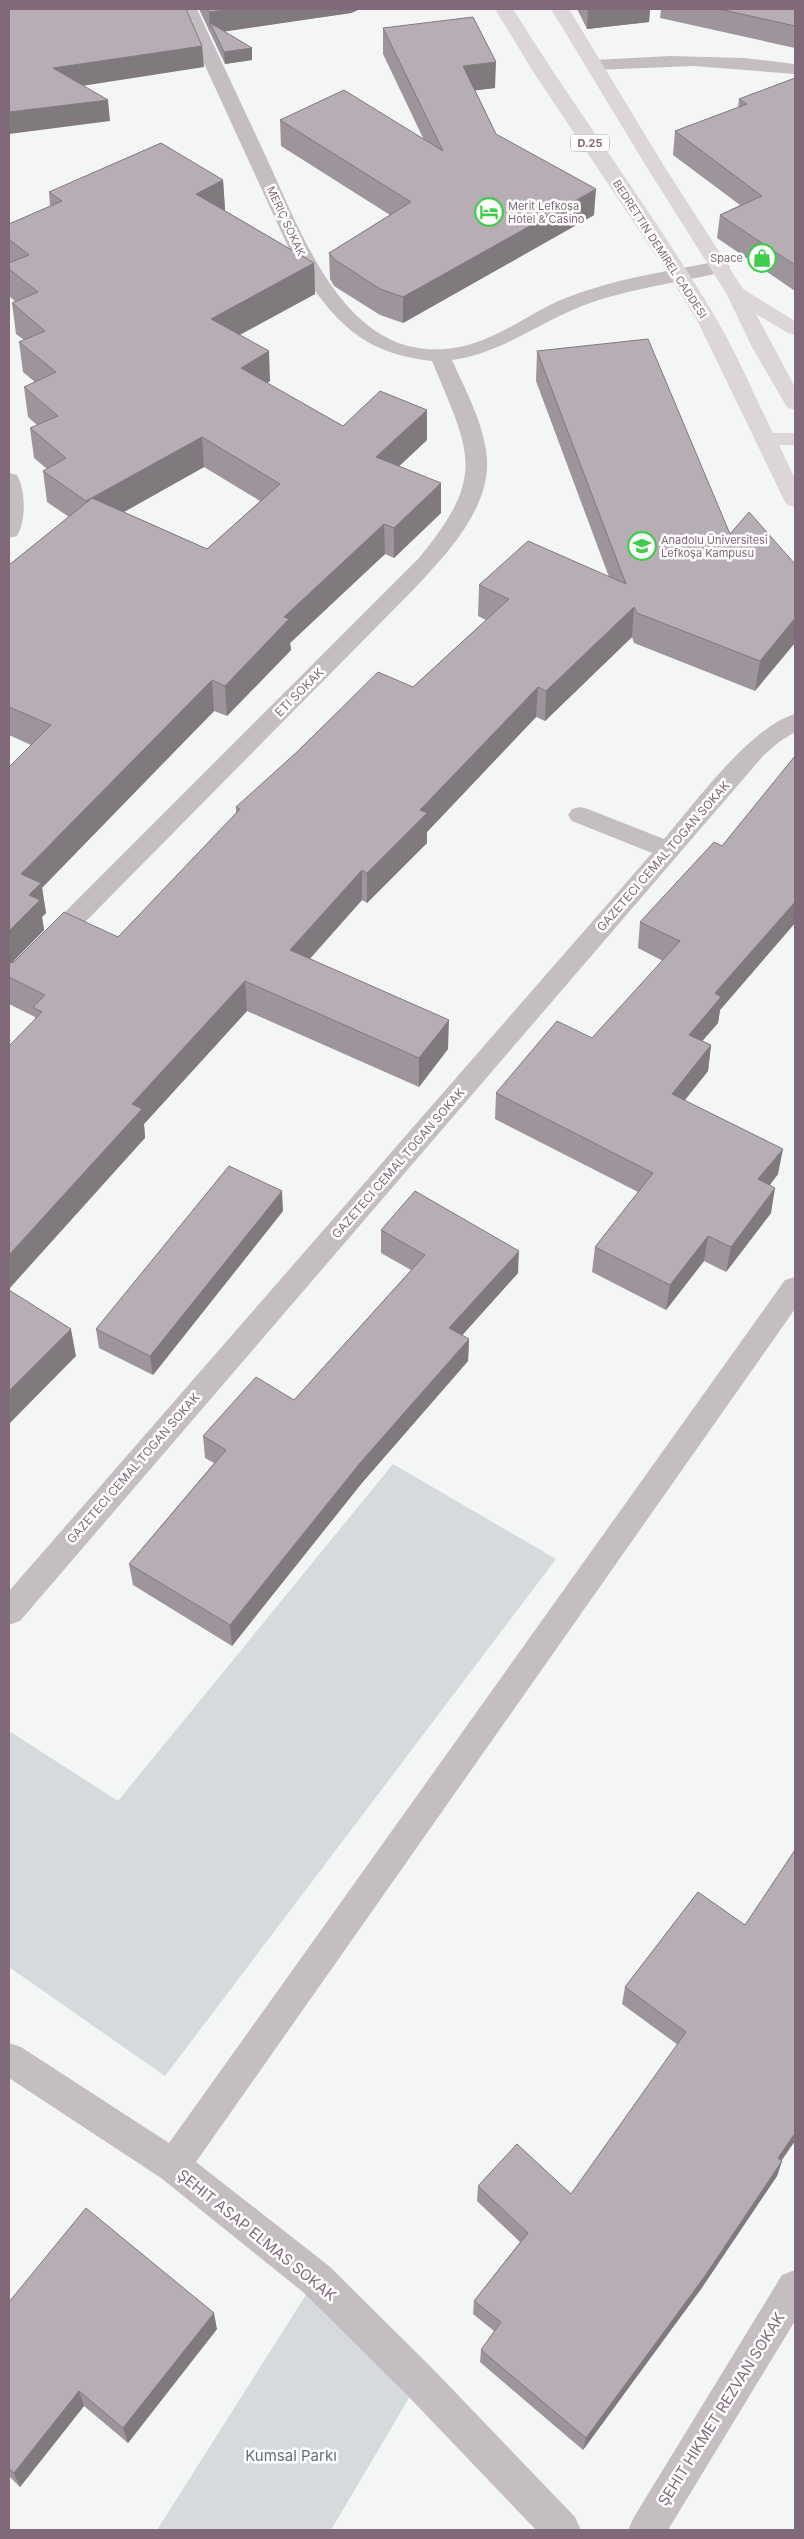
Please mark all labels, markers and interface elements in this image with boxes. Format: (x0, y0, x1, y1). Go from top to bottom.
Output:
road number: D.25 (571, 134, 609, 152)
street label: BEDRETTIN DEMIREL CADDESI (610, 177, 710, 321)
street label: MERIÇ SOKAK (264, 184, 309, 259)
hotel icon: Merit Lefkoşa Hotel & Casino (474, 197, 504, 227)
place label: Merit Lefkoşa Hotel & Casino (508, 199, 585, 226)
shop icon: Space (747, 243, 777, 273)
place label: Space (710, 251, 743, 265)
school or university icon: Anadolu Üniversitesi Lefkoşa Kampusu (627, 531, 657, 561)
place label: Anadolu Üniversitesi Lefkoşa Kampusu (661, 533, 768, 560)
street label: ETI SOKAK (271, 664, 327, 720)
street label: GAZETECI CEMAL TOGAN SOKAK (594, 778, 732, 934)
street label: GAZETECI CEMAL TOGAN SOKAK (329, 1085, 467, 1241)
street label: GAZETECI CEMAL TOGAN SOKAK (64, 1390, 202, 1546)
street label: ŞEHIT ASAP ELMAS SOKAK (174, 2165, 340, 2305)
street label: ŞEHIT HIKMET REZVAN SOKAK (654, 2309, 788, 2509)
park label: Kumsal Parkı (245, 2446, 337, 2465)

